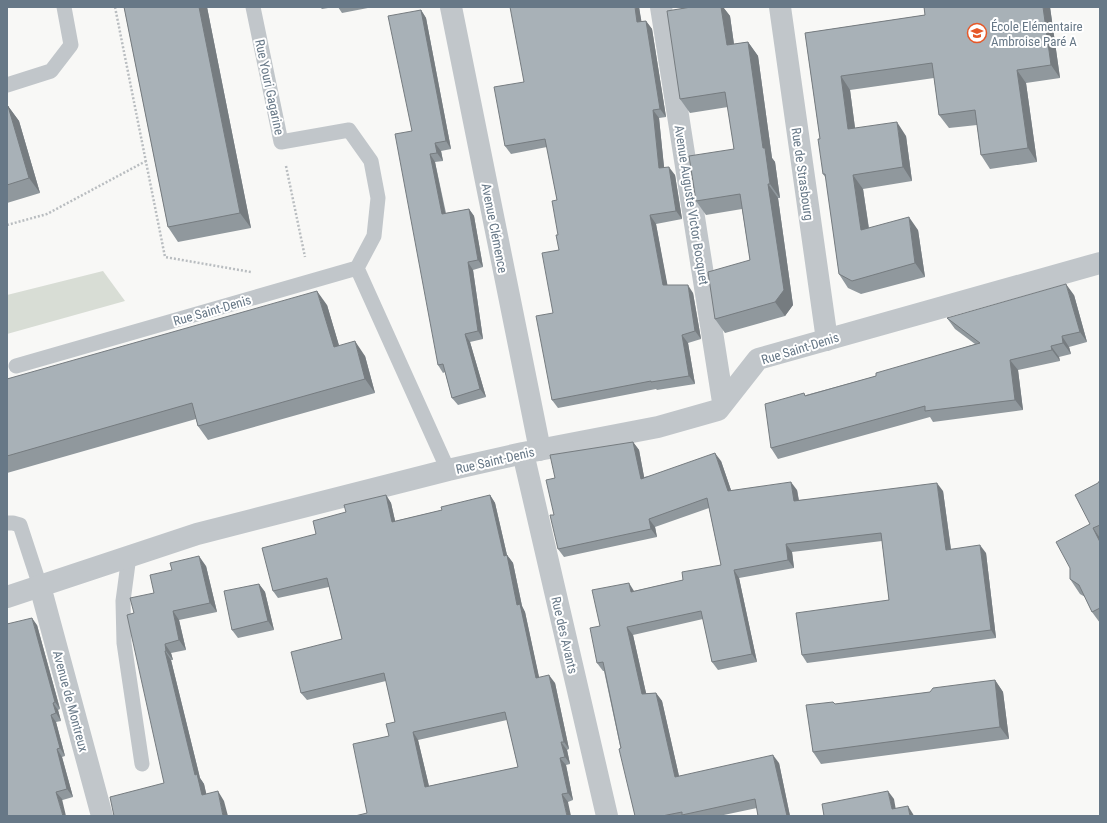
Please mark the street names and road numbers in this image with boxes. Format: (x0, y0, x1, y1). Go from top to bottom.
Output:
street label: Rue Youri Gagarine (252, 38, 287, 136)
street label: Avenue Auguste Victor Bocquet (671, 124, 712, 286)
street label: Rue de Strasbourg (789, 127, 816, 222)
street label: Avenue Clémence (478, 182, 511, 274)
street label: Rue Saint-Denis (171, 292, 253, 329)
street label: Rue Saint-Denis (760, 330, 841, 367)
street label: Rue Saint-Denis (454, 444, 536, 477)
street label: Rue des Avants (548, 595, 581, 675)
street label: Avenue de Montreux (50, 649, 91, 754)

